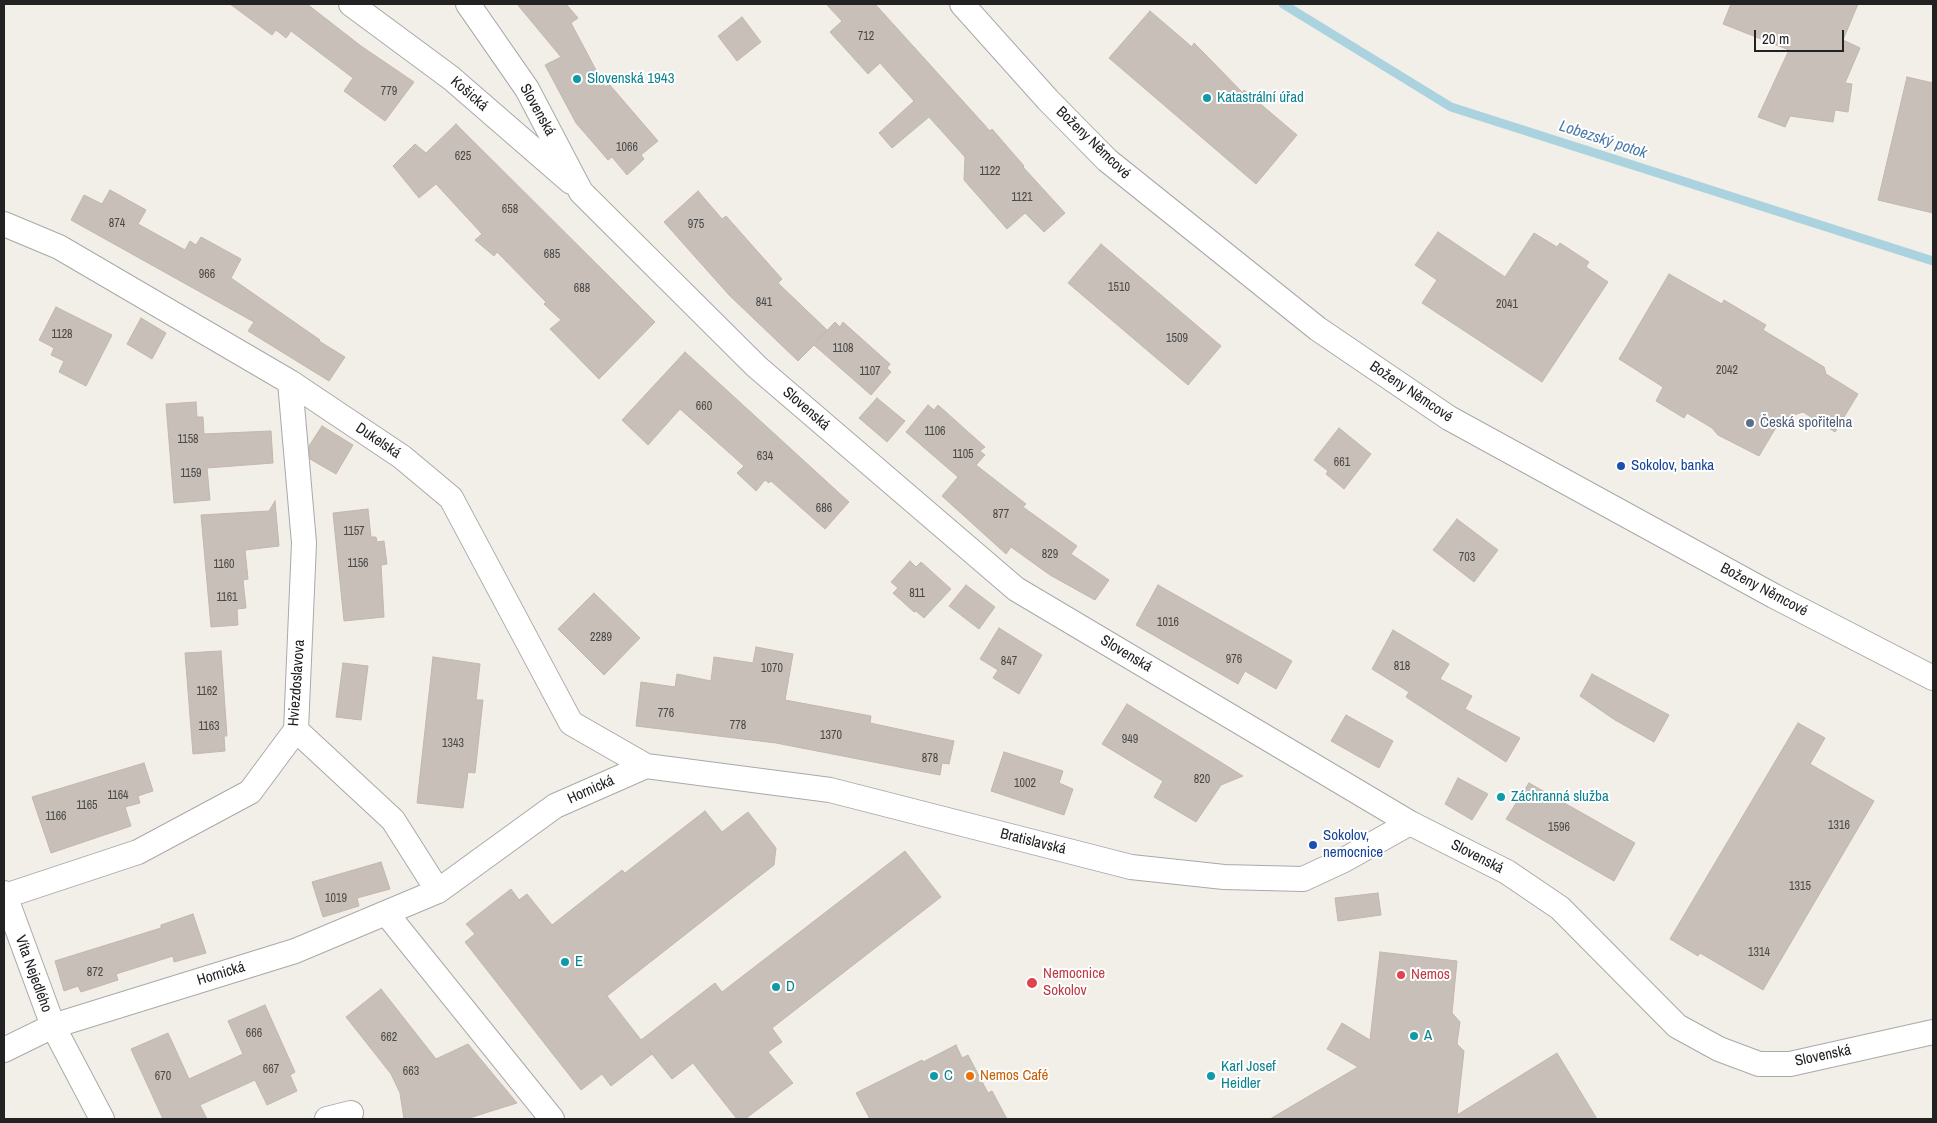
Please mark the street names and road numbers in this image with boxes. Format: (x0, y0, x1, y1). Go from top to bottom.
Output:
street label: Košická (447, 73, 491, 115)
street label: Slovenská (515, 81, 559, 139)
street label: Boženy Němcové (1052, 103, 1134, 183)
street label: Boženy Němcové (1366, 358, 1456, 426)
street label: Slovenská (779, 384, 833, 434)
street label: Dukelská (352, 419, 404, 463)
street label: Boženy Němcové (1717, 559, 1811, 621)
street label: Slovenská (1097, 632, 1155, 676)
street label: Hviezdoslavova (285, 639, 309, 727)
street label: Hornická (565, 772, 617, 808)
street label: Bratislavská (998, 825, 1068, 859)
street label: Slovenská (1448, 836, 1506, 878)
street label: Víta Nejedlého (11, 933, 55, 1015)
street label: Hornická (195, 958, 247, 990)
street label: Slovenská (1793, 1041, 1853, 1071)

